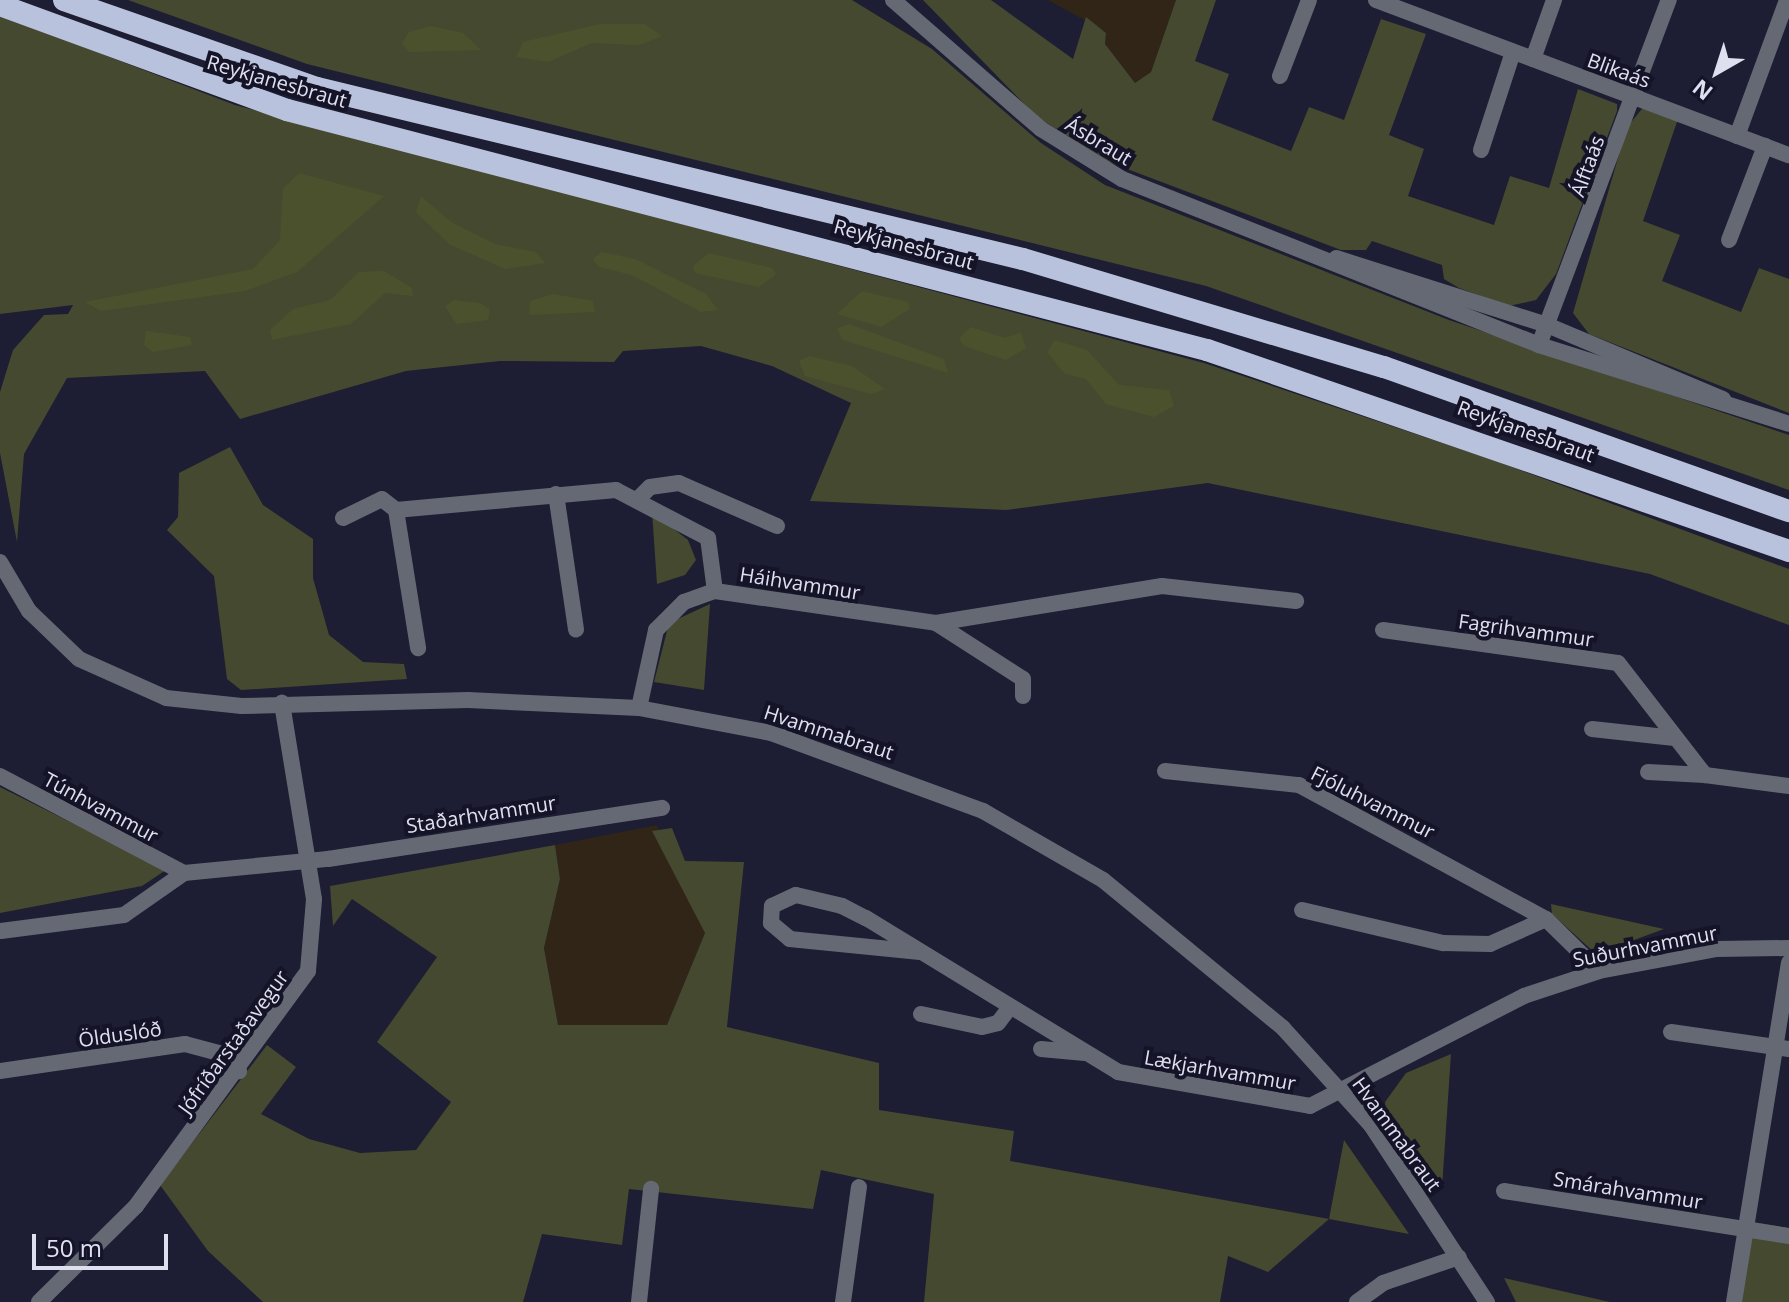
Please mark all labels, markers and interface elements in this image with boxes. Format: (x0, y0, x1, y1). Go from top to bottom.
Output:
north arrow (1677, 32, 1757, 112)
street label: Blikaás (1584, 48, 1654, 92)
street label: Reykjanesbraut (204, 50, 350, 112)
text: N (1686, 73, 1718, 108)
street label: Ásbraut (1061, 112, 1137, 170)
street label: Álftaás (1565, 132, 1609, 200)
street label: Reykjanesbraut (831, 214, 977, 274)
street label: Reykjanesbraut (1454, 395, 1598, 467)
street label: Háihvammur (738, 562, 862, 604)
street label: Fagrihvammur (1457, 609, 1595, 651)
street label: Hvammabraut (761, 700, 897, 764)
street label: Fjóluhvammur (1307, 761, 1439, 843)
street label: Túnhvammur (40, 767, 162, 847)
street label: Staðarhvammur (404, 790, 558, 838)
street label: Suðurhvammur (1571, 920, 1719, 972)
street label: Jófríðarstaðavegur (173, 965, 293, 1119)
street label: Ölduslóð (77, 1016, 163, 1052)
street label: Lækjarhvammur (1142, 1045, 1298, 1095)
street label: Hvammabraut (1348, 1072, 1446, 1196)
street label: Smárahvammur (1552, 1166, 1704, 1214)
scale bar (36, 1218, 172, 1268)
text: 50 m (46, 1231, 102, 1264)

